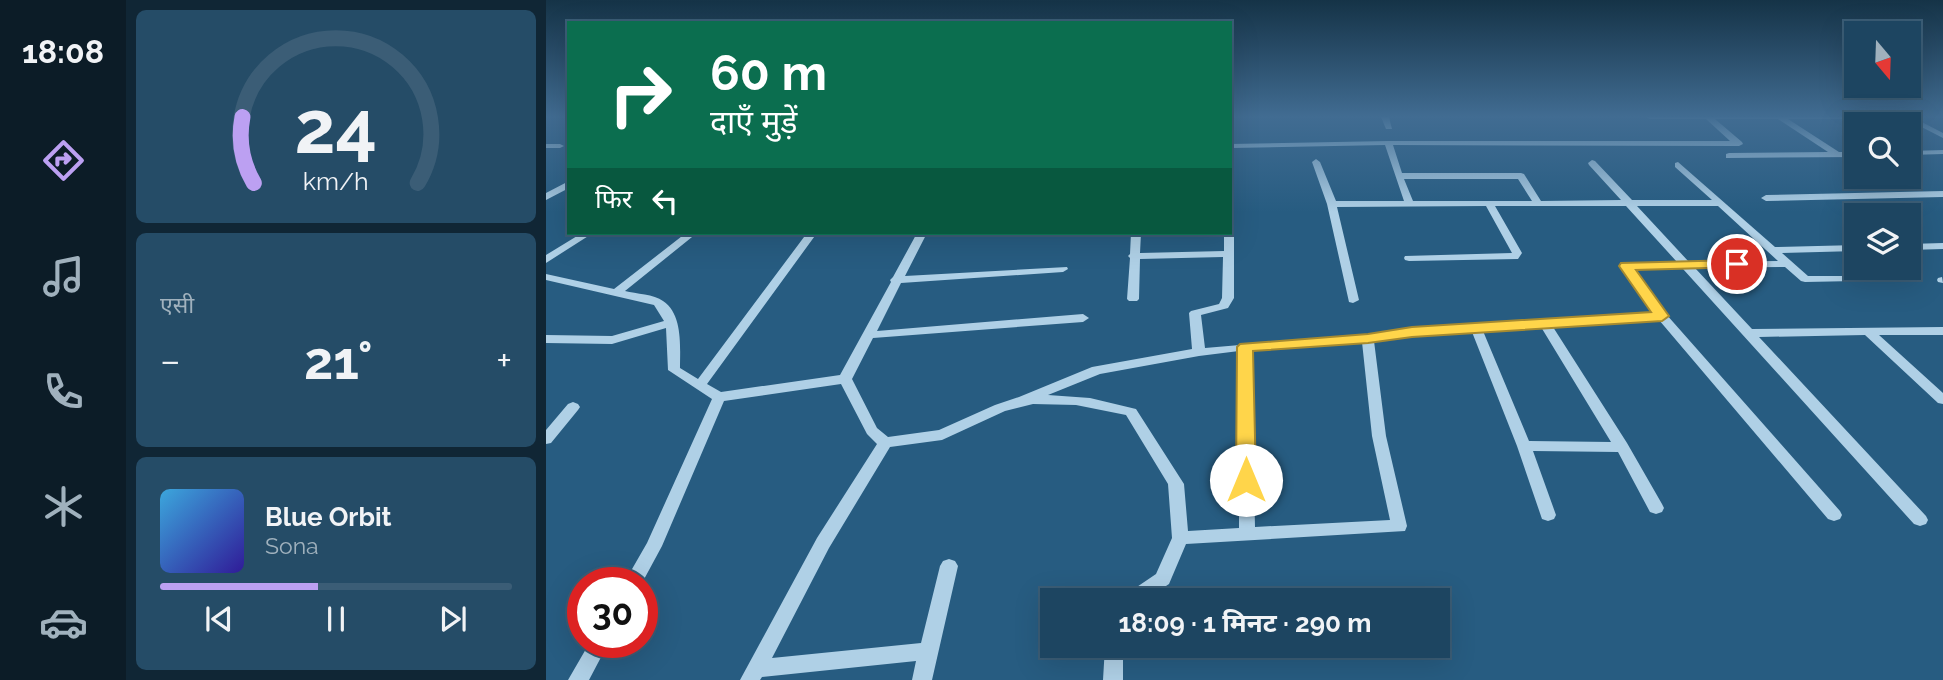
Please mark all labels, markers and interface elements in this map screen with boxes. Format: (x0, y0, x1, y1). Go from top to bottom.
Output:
north arrow (1844, 21, 1922, 98)
map controls (1844, 21, 1921, 280)
text: 18:08 (22, 33, 104, 70)
text: 60 m (710, 44, 827, 101)
icon: right (595, 49, 686, 140)
text: 24 (295, 85, 377, 170)
text: दाएँ मुड़ें (710, 103, 797, 140)
button: search (1844, 112, 1921, 189)
icon: directions (39, 136, 88, 185)
text: km/h (303, 165, 369, 195)
icon: left (646, 182, 684, 220)
text: फिर (595, 184, 632, 214)
button: layers (1844, 203, 1921, 280)
pin (1707, 234, 1767, 294)
icon: arrive (1718, 245, 1756, 283)
icon: music (39, 252, 88, 301)
text: एसी (160, 291, 194, 318)
text: 21° (304, 330, 373, 391)
text: − (160, 338, 180, 383)
text: + (496, 338, 512, 383)
icon: phone (39, 367, 88, 416)
position arrow (1209, 443, 1283, 517)
icon: climate (39, 482, 88, 531)
text: Blue Orbit (265, 502, 392, 532)
text: Sona (265, 532, 319, 559)
speed limit sign: 30 (567, 567, 658, 658)
icon: car (39, 598, 88, 647)
icon: previous (200, 600, 238, 638)
icon: pause (317, 600, 355, 638)
icon: next (434, 600, 472, 638)
text: 18:09 · 1 मिनट · 290 m (1119, 608, 1371, 638)

